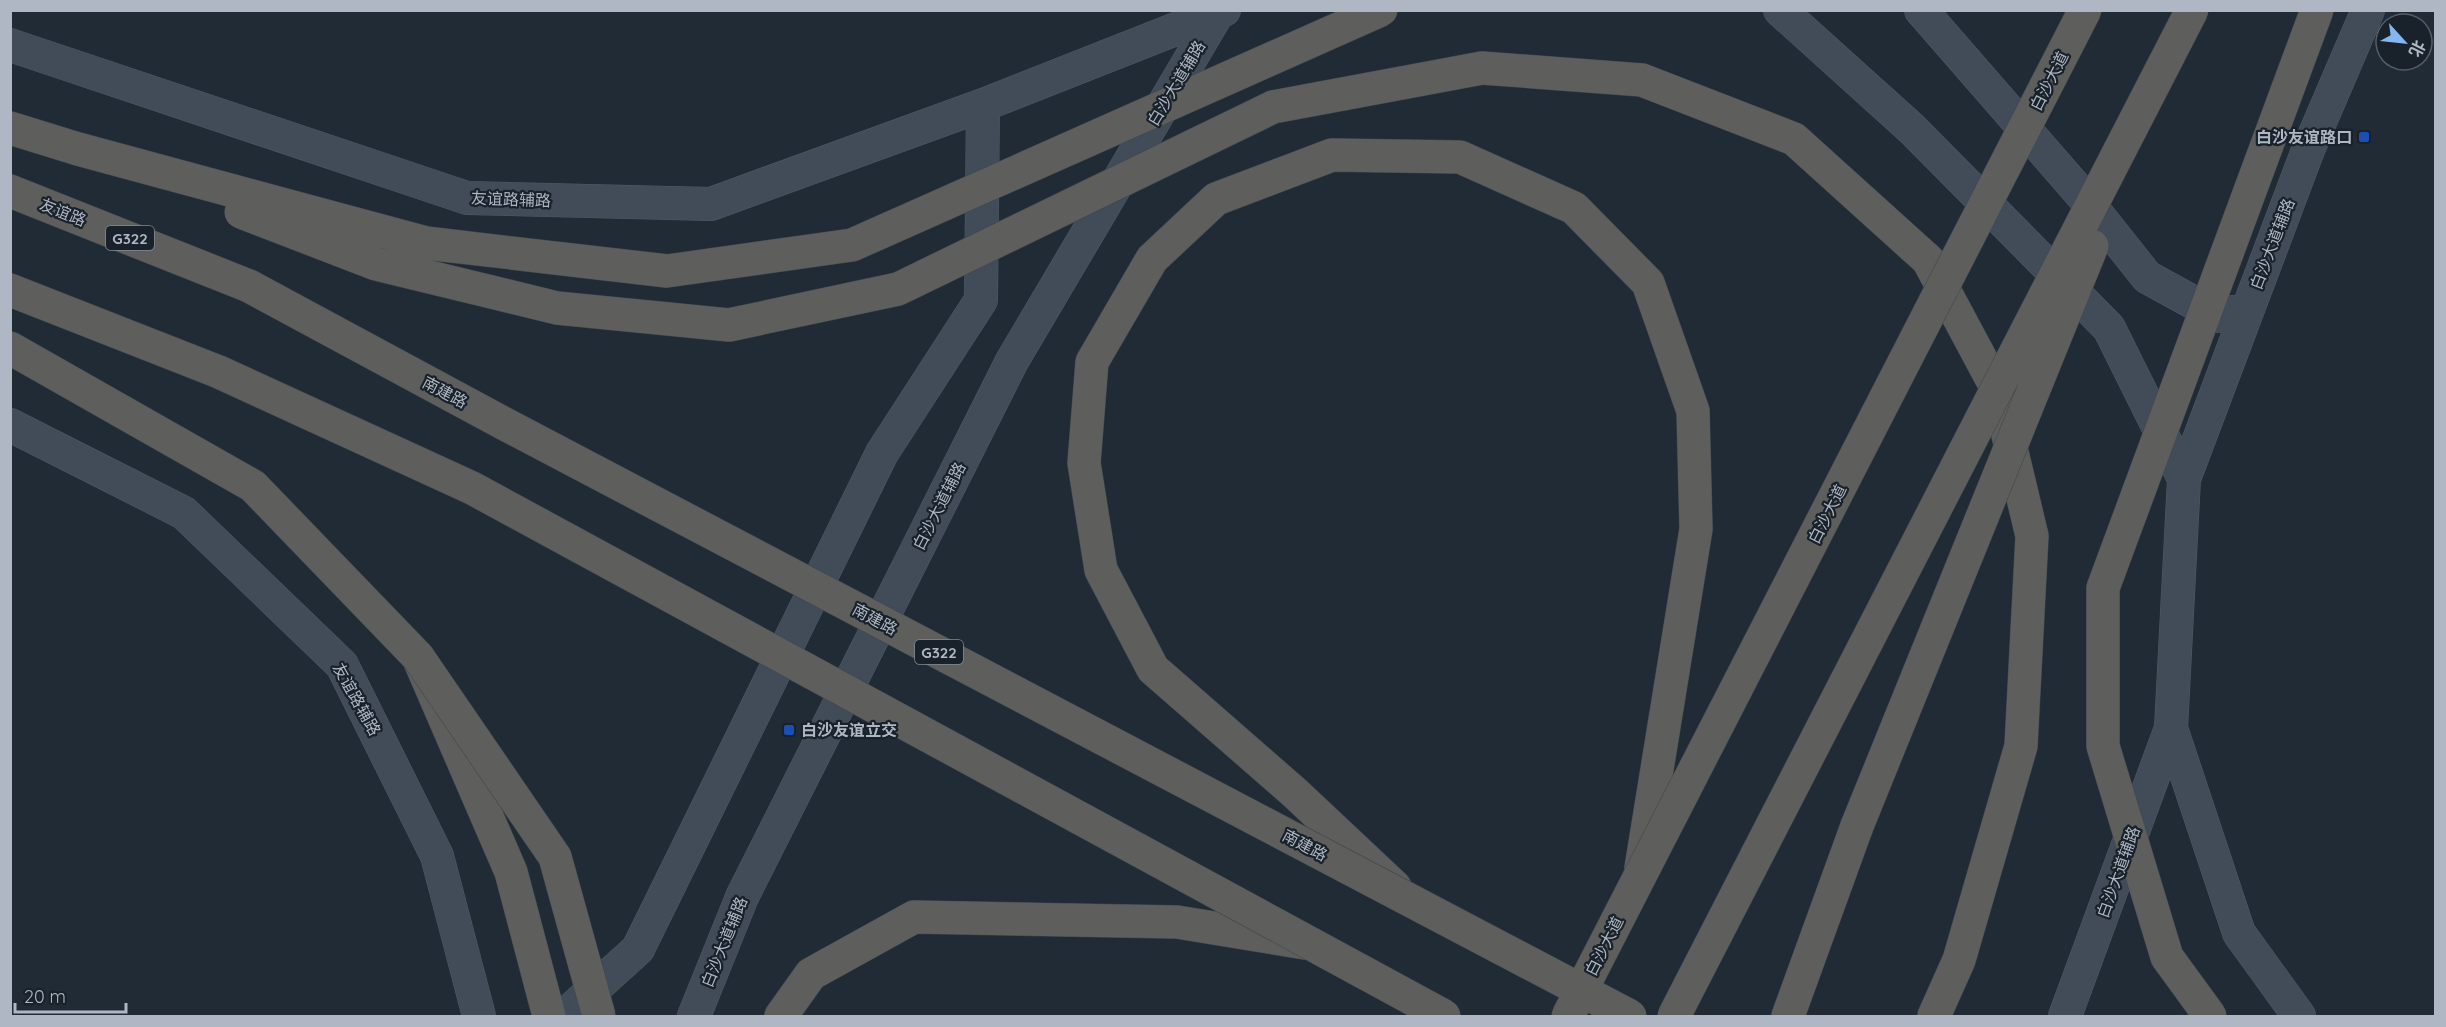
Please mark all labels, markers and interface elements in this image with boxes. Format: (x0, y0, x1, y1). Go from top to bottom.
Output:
north arrow (2374, 12, 2434, 72)
street label: 白沙大道辅路 (1143, 37, 1209, 129)
text: 北 (2405, 37, 2430, 60)
street label: 白沙大道 (2026, 48, 2072, 114)
place label: 白沙友谊路口 (2256, 127, 2352, 147)
marker: 白沙友谊路口 (2357, 130, 2371, 144)
street label: 友谊路辅路 (471, 188, 551, 210)
street label: 友谊路 (37, 194, 89, 230)
street label: 白沙大道辅路 (2245, 196, 2299, 292)
road number: G322 (106, 226, 154, 250)
street label: 南建路 (419, 372, 471, 412)
street label: 白沙大道辅路 (908, 459, 970, 553)
street label: 白沙大道 (1804, 481, 1850, 547)
street label: 南建路 (849, 599, 901, 639)
road number: G322 (915, 640, 963, 664)
street label: 友谊路辅路 (329, 659, 385, 739)
place label: 白沙友谊立交 (801, 720, 897, 740)
marker: 白沙友谊立交 (782, 723, 796, 737)
street label: 白沙大道辅路 (2092, 823, 2144, 921)
street label: 南建路 (1279, 825, 1331, 865)
street label: 白沙大道辅路 (697, 894, 751, 990)
street label: 白沙大道 (1581, 913, 1627, 979)
scale bar (15, 976, 126, 1014)
text: 20 m (24, 985, 66, 1008)

